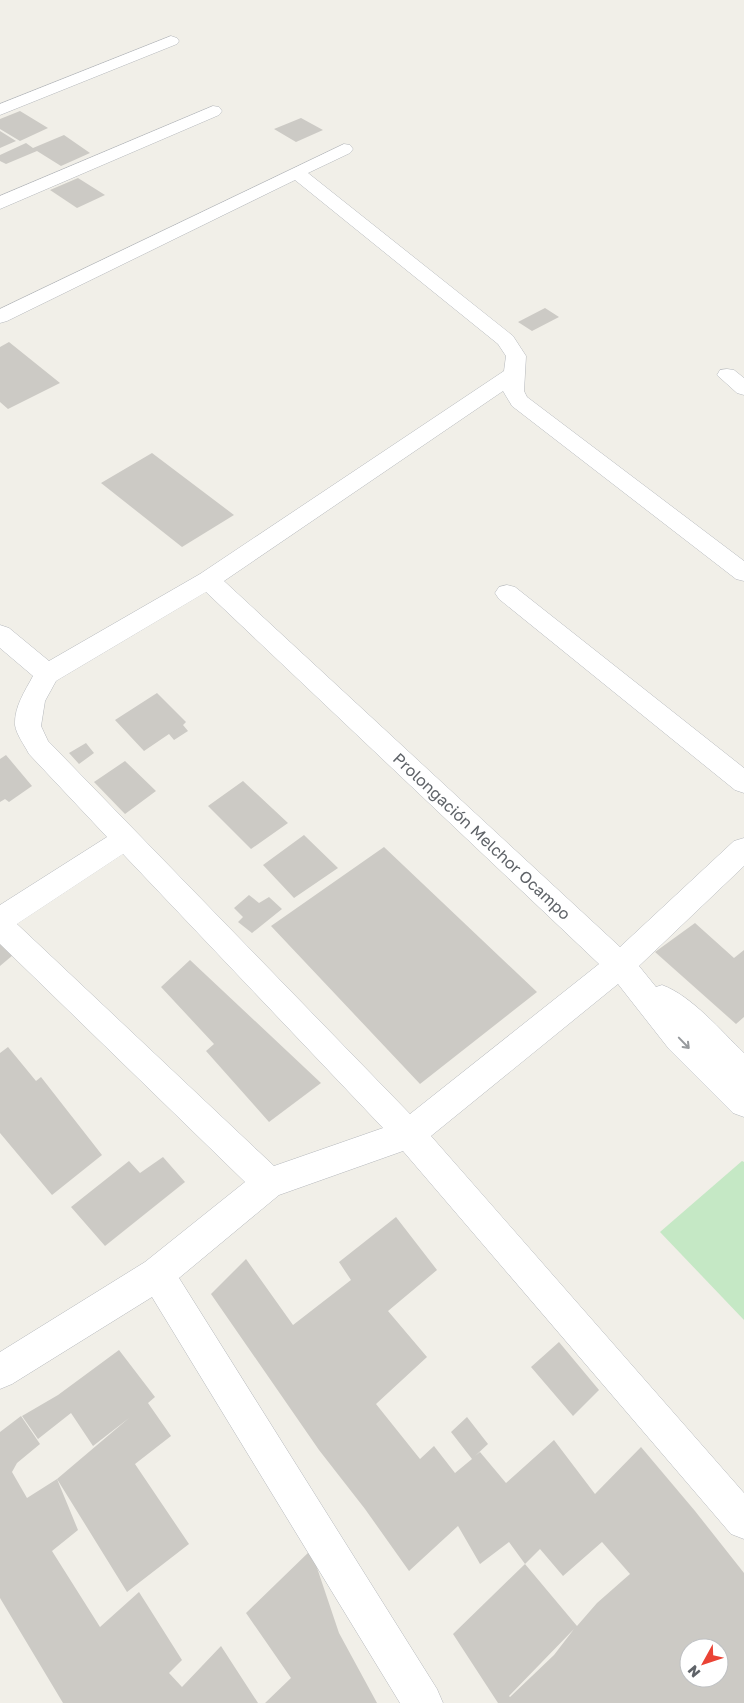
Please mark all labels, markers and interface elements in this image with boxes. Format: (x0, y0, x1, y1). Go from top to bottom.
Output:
street label: Prolongación Melchor Ocampo (389, 748, 575, 924)
one-way arrow (678, 1037, 690, 1049)
north arrow (679, 1638, 729, 1688)
text: N (684, 1662, 704, 1681)

